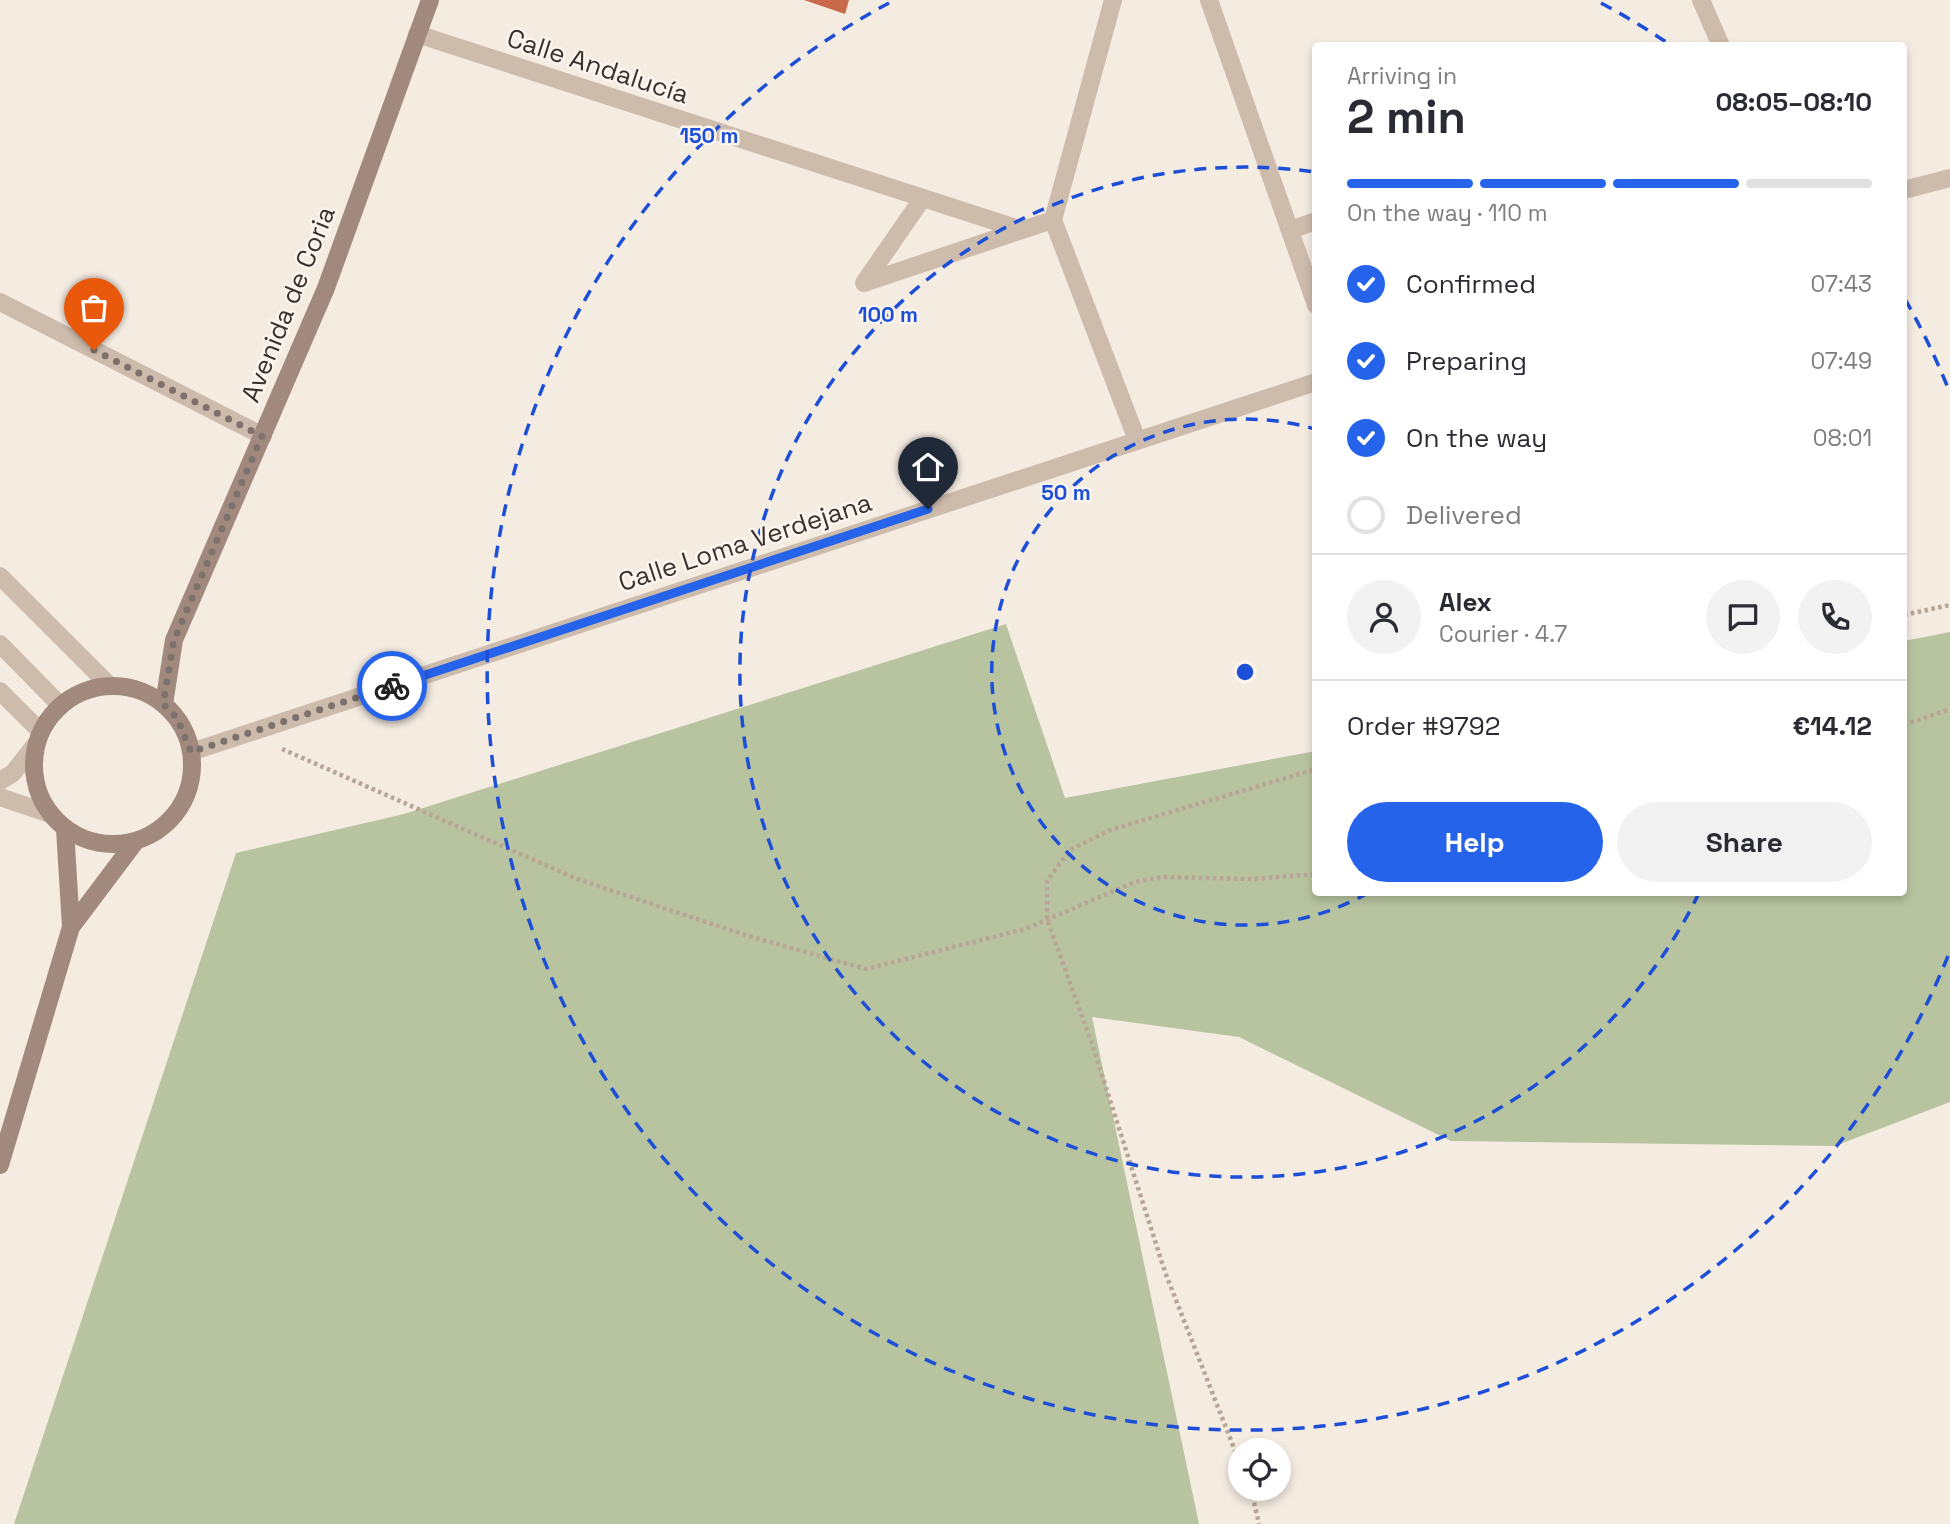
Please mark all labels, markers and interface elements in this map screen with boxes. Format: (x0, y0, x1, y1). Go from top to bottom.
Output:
street label: Calle Andalucía (503, 21, 693, 111)
text: Arriving in (1347, 61, 1457, 91)
text: 08:05–08:10 (1715, 85, 1872, 119)
text: 2 min (1347, 88, 1466, 146)
text: 150 m (680, 122, 738, 149)
text: On the way · 110 m (1347, 198, 1548, 228)
street label: Avenida de Coria (233, 201, 343, 407)
icon: check (1347, 265, 1385, 303)
text: Confirmed (1406, 267, 1536, 301)
text: 07:43 (1811, 269, 1872, 299)
pin (64, 278, 124, 350)
icon: bag (75, 289, 113, 327)
text: 100 m (858, 301, 918, 328)
icon: check (1347, 342, 1385, 380)
text: Preparing (1406, 344, 1527, 378)
text: 07:49 (1810, 346, 1872, 376)
icon: check (1347, 419, 1385, 457)
text: On the way (1406, 421, 1547, 455)
text: 08:01 (1813, 423, 1872, 453)
pin (898, 437, 958, 509)
icon: home (909, 448, 947, 486)
text: 50 m (1041, 479, 1091, 506)
street label: Calle Loma Verdejana (614, 485, 876, 599)
text: Delivered (1406, 498, 1522, 532)
button: person (1347, 580, 1421, 654)
button: chat (1706, 580, 1780, 654)
button: phone (1798, 580, 1872, 654)
text: Alex (1439, 585, 1492, 619)
text: Courier · 4.7 (1439, 619, 1567, 649)
courier (357, 651, 427, 721)
centre of rings (1233, 660, 1257, 684)
icon: bike (373, 667, 411, 705)
text: Order #9792 (1347, 709, 1500, 743)
text: €14.12 (1792, 709, 1872, 743)
button: Help (1347, 802, 1603, 882)
button: Share (1617, 802, 1872, 882)
map controls (1228, 1438, 1291, 1501)
button: locate (1228, 1438, 1291, 1501)

